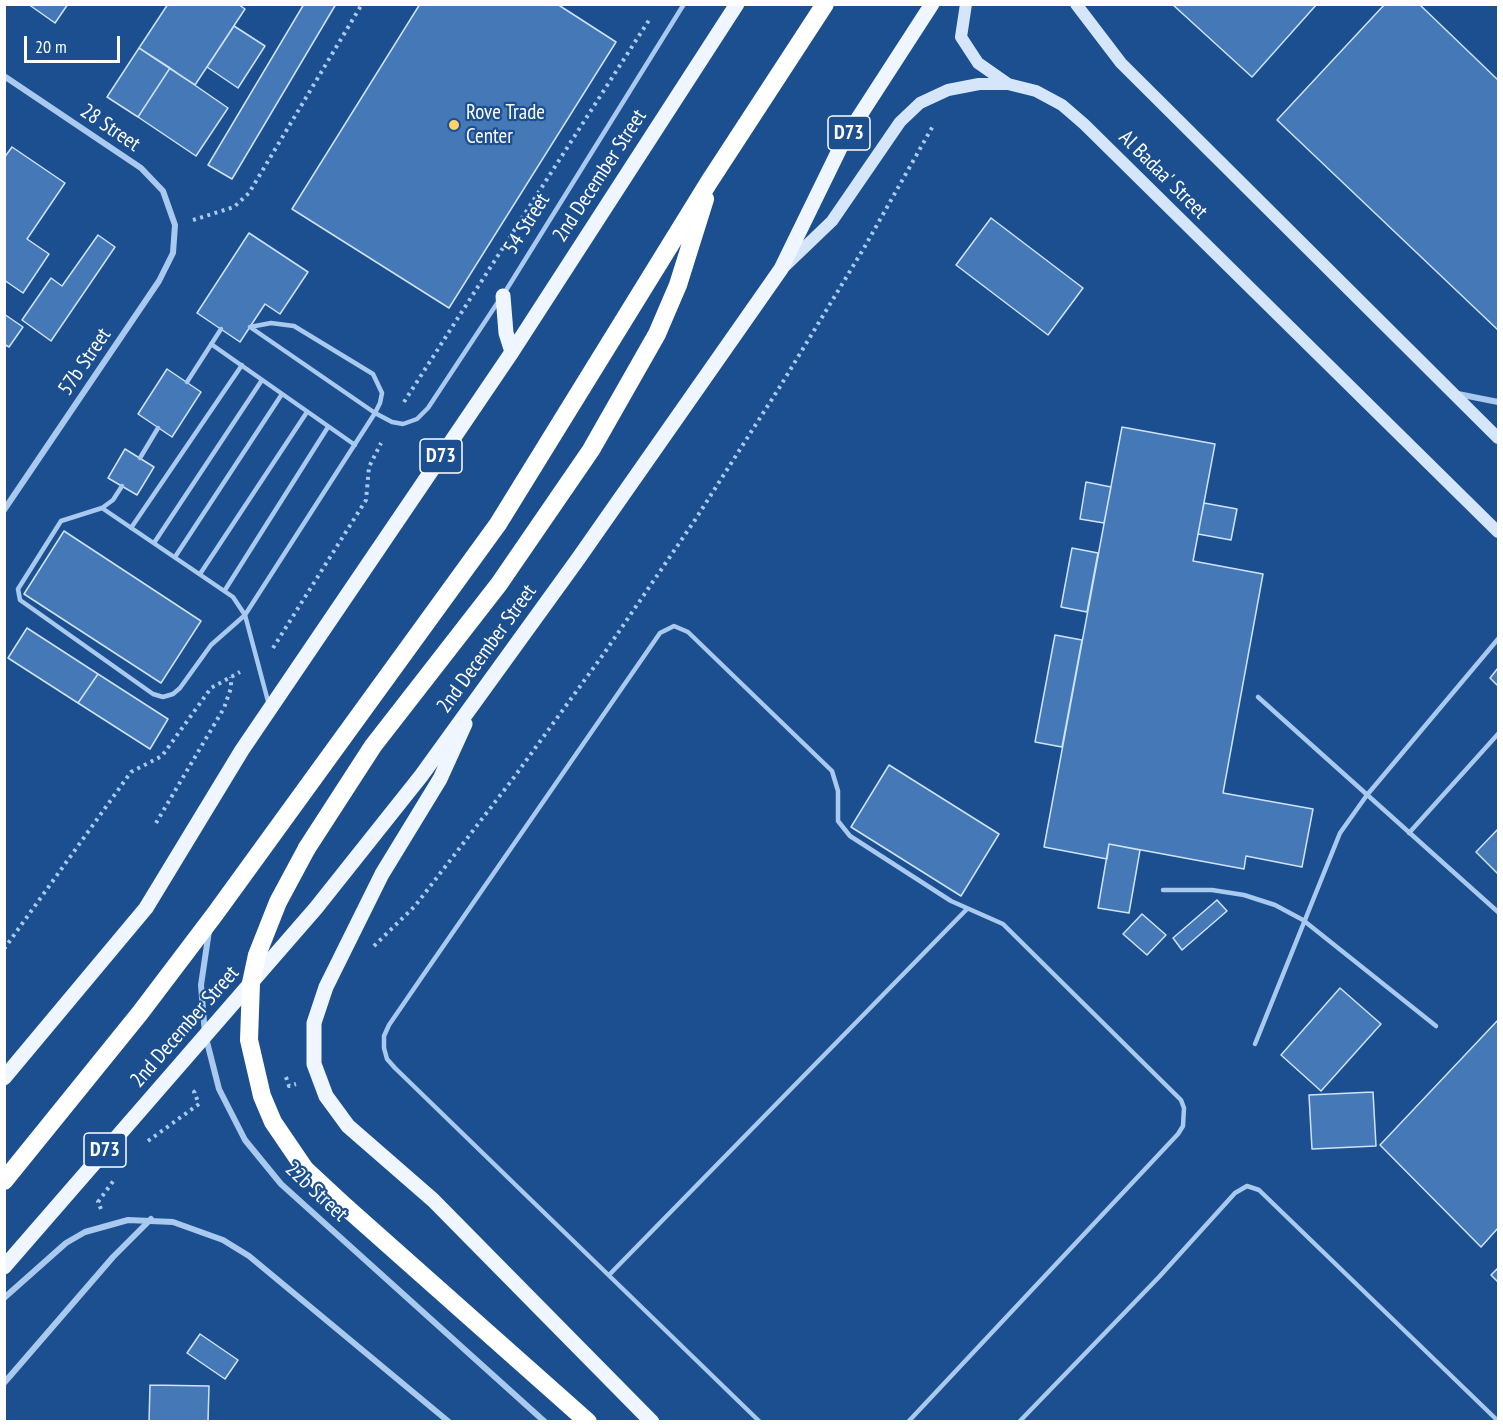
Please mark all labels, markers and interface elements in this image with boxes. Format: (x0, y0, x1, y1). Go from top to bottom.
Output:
scale bar (27, 24, 123, 62)
text: 20 m (35, 35, 67, 58)
street label: 28 Street (75, 99, 145, 157)
place label: Rove Trade Center (466, 100, 545, 150)
street label: 2nd December Street (548, 105, 652, 247)
road number: D73 (828, 116, 870, 150)
marker: Rove Trade Center (447, 118, 461, 132)
street label: Al Badaa' Street (1113, 125, 1213, 225)
street label: 54 Street (499, 189, 555, 259)
street label: 57b Street (53, 323, 117, 401)
road number: D73 (420, 439, 462, 473)
street label: 2nd December Street (432, 580, 542, 718)
street label: 2nd December Street (125, 961, 245, 1093)
road number: D73 (84, 1133, 126, 1167)
street label: 22b Street (280, 1157, 352, 1227)

